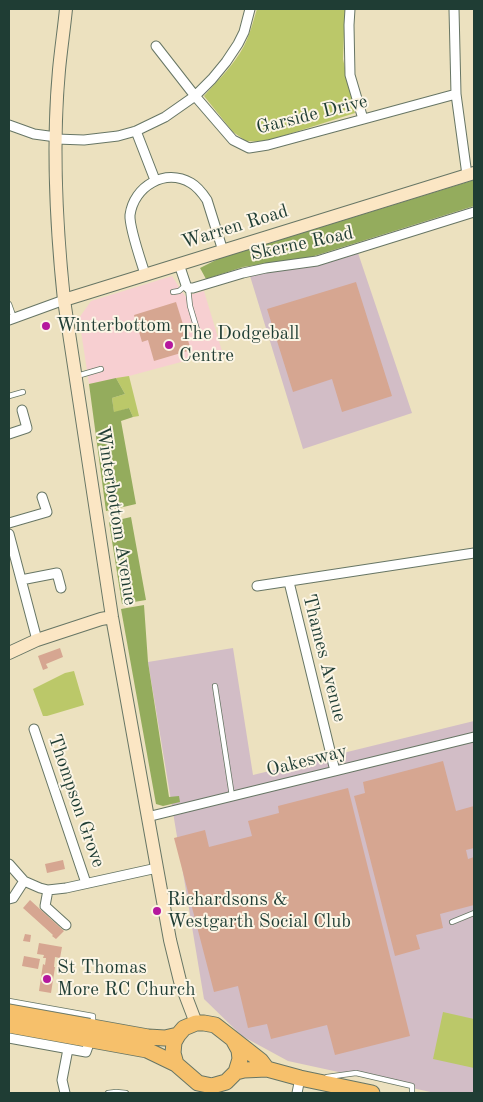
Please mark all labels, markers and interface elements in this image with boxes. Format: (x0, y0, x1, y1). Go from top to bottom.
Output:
street label: Garside Drive (254, 90, 370, 140)
street label: Warren Road (179, 200, 291, 254)
street label: Skerne Road (248, 222, 356, 266)
place label: Winterbottom (56, 315, 171, 337)
marker: Winterbottom (40, 320, 52, 332)
place label: The Dodgeball Centre (179, 323, 299, 367)
marker: The Dodgeball Centre (163, 339, 175, 351)
street label: Winterbottom Avenue (91, 425, 141, 607)
street label: Thames Avenue (297, 592, 351, 724)
street label: Thompson Grove (43, 731, 109, 871)
street label: Oakesway (264, 740, 350, 782)
place label: Richardsons & Westgarth Social Club (167, 889, 351, 933)
marker: Richardsons & Westgarth Social Club (151, 905, 163, 917)
place label: St Thomas More RC Church (57, 957, 195, 1001)
marker: St Thomas More RC Church (41, 973, 53, 985)

